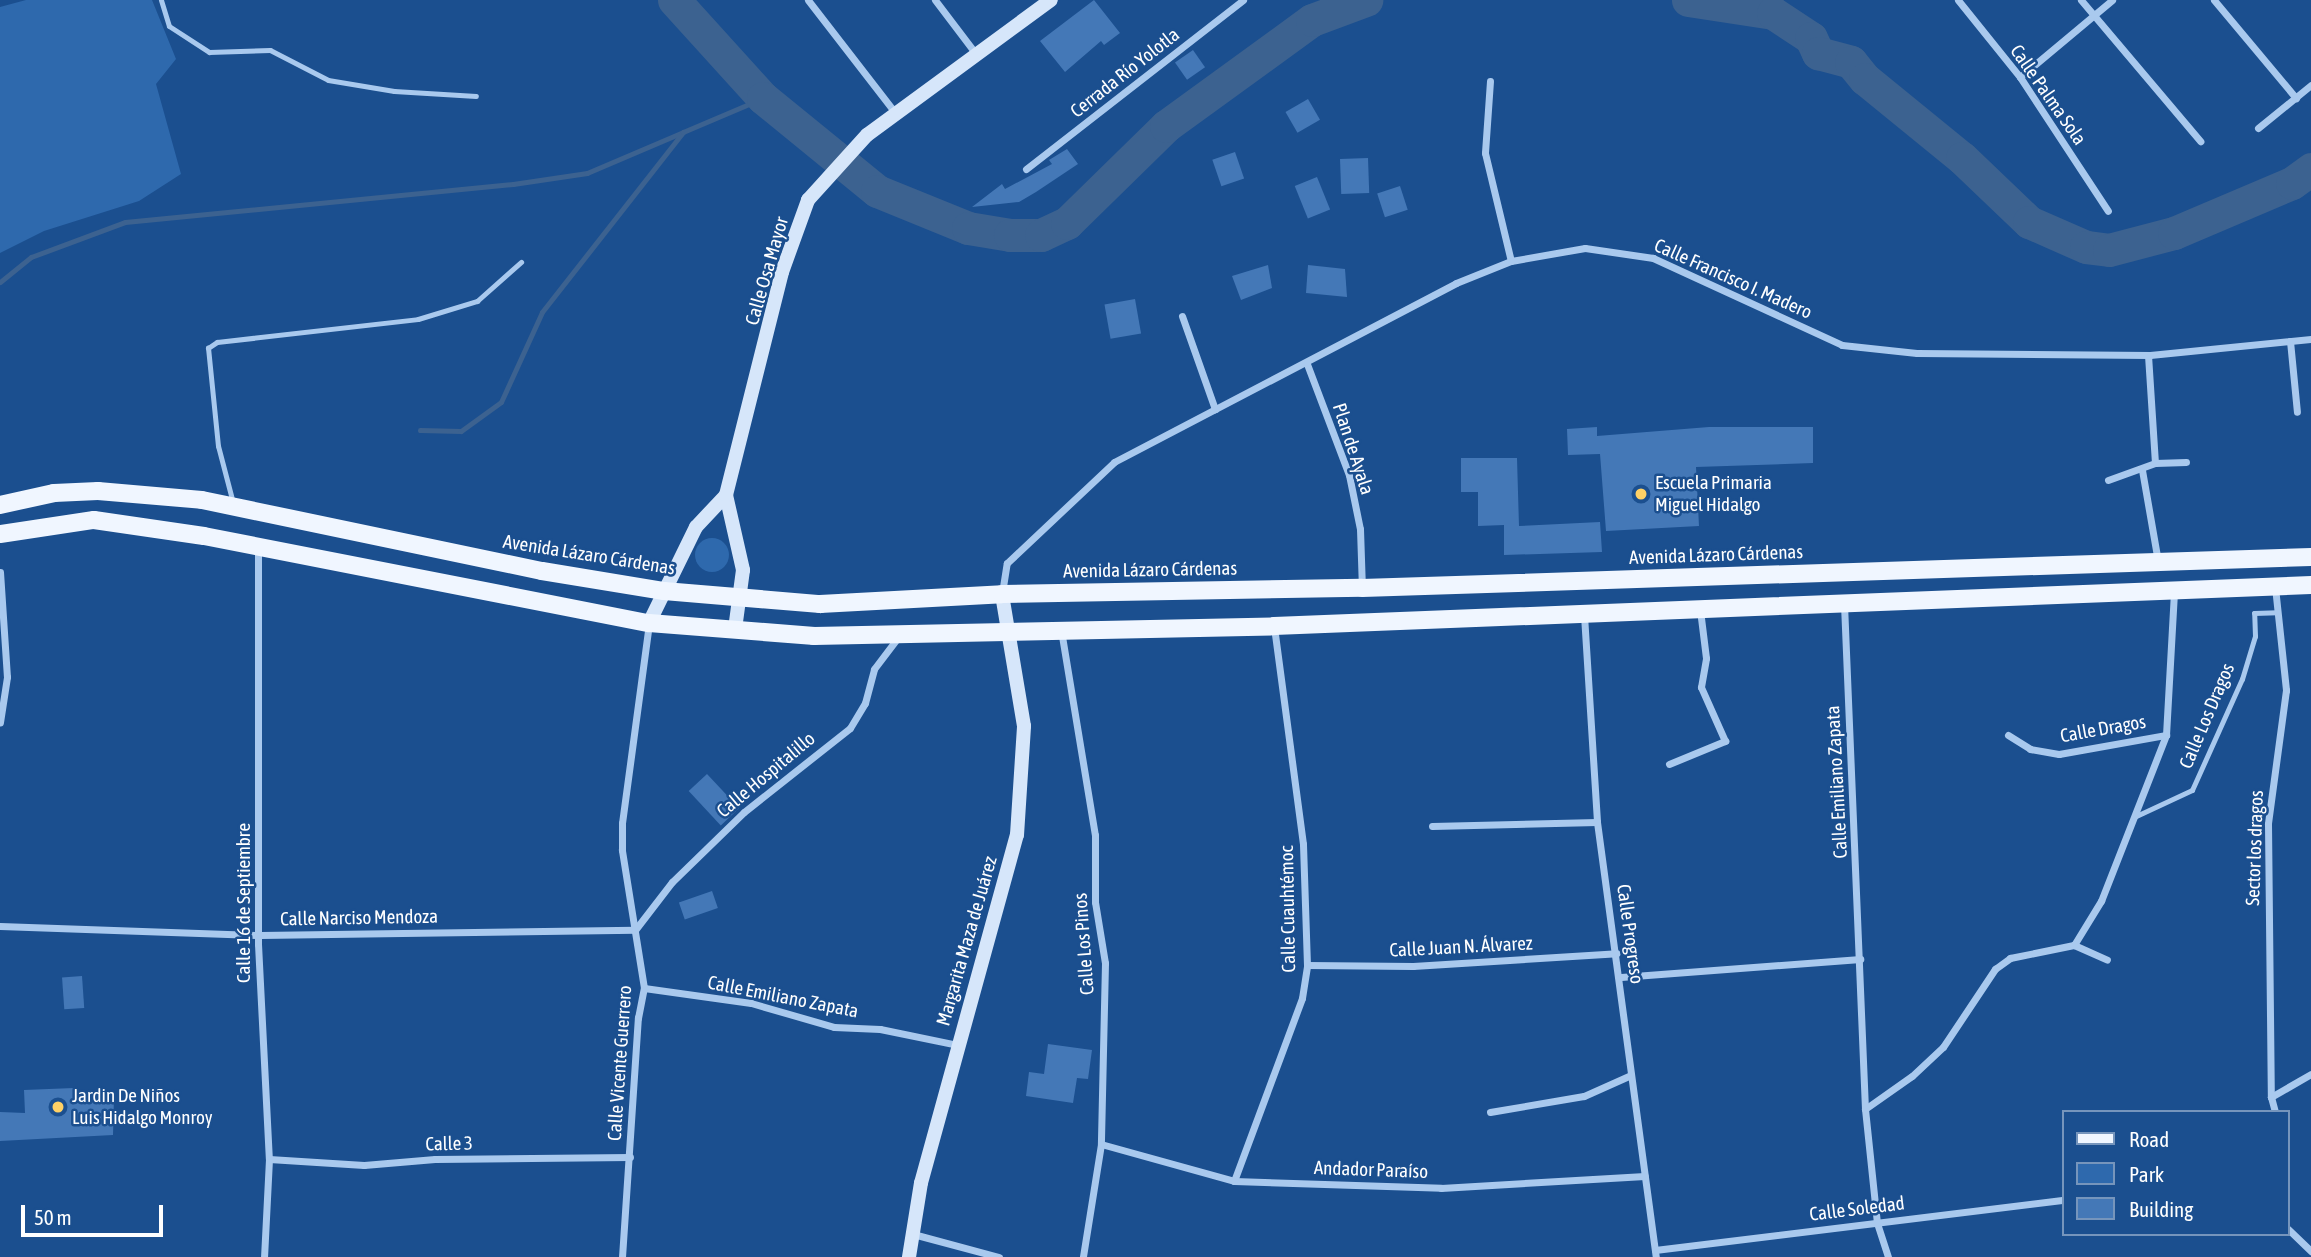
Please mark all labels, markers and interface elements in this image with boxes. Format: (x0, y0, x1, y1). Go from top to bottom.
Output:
street label: Cerrada Río Yolotla (1066, 23, 1184, 123)
street label: Calle Palma Sola (2005, 40, 2091, 150)
street label: Calle Osa Mayor (741, 214, 793, 328)
street label: Calle Francisco I. Madero (1651, 234, 1815, 324)
street label: Plan de Ayala (1327, 400, 1379, 498)
place label: Escuela Primaria Miguel Hidalgo (1655, 472, 1772, 516)
marker: Escuela Primaria Miguel Hidalgo (1633, 486, 1649, 502)
street label: Avenida Lázaro Cárdenas (501, 530, 677, 580)
street label: Avenida Lázaro Cárdenas (1629, 541, 1803, 569)
street label: Avenida Lázaro Cárdenas (1063, 557, 1237, 583)
street label: Calle Los Dragos (2175, 660, 2239, 772)
street label: Calle Emiliano Zapata (1822, 705, 1852, 859)
street label: Calle Dragos (2058, 710, 2148, 748)
street label: Calle Hospitalillo (712, 727, 820, 823)
street label: Sector los dragos (2242, 790, 2268, 906)
street label: Calle 16 de Septiembre (233, 823, 255, 983)
street label: Calle Cuauhtémoc (1275, 845, 1301, 973)
street label: Margarita Maza de Juárez (932, 854, 1002, 1028)
street label: Calle Progreso (1612, 883, 1648, 985)
street label: Calle Los Pinos (1069, 892, 1099, 996)
street label: Calle Narciso Mendoza (280, 905, 438, 931)
street label: Calle Juan N. Álvarez (1389, 932, 1533, 962)
street label: Calle Emiliano Zapata (706, 971, 860, 1023)
street label: Calle Vicente Guerrero (603, 984, 637, 1142)
place label: Jardin De Niños Luis Hidalgo Monroy (72, 1085, 213, 1129)
marker: Jardin De Niños Luis Hidalgo Monroy (50, 1099, 66, 1115)
legend (2062, 1110, 2290, 1236)
text: Road (2129, 1127, 2169, 1151)
street label: Calle 3 (425, 1132, 473, 1156)
street label: Andador Paraíso (1313, 1157, 1429, 1183)
text: Park (2129, 1162, 2164, 1186)
scale bar (24, 1190, 166, 1234)
street label: Calle Soledad (1808, 1192, 1906, 1226)
text: Building (2129, 1197, 2193, 1221)
text: 50 m (34, 1205, 72, 1229)

